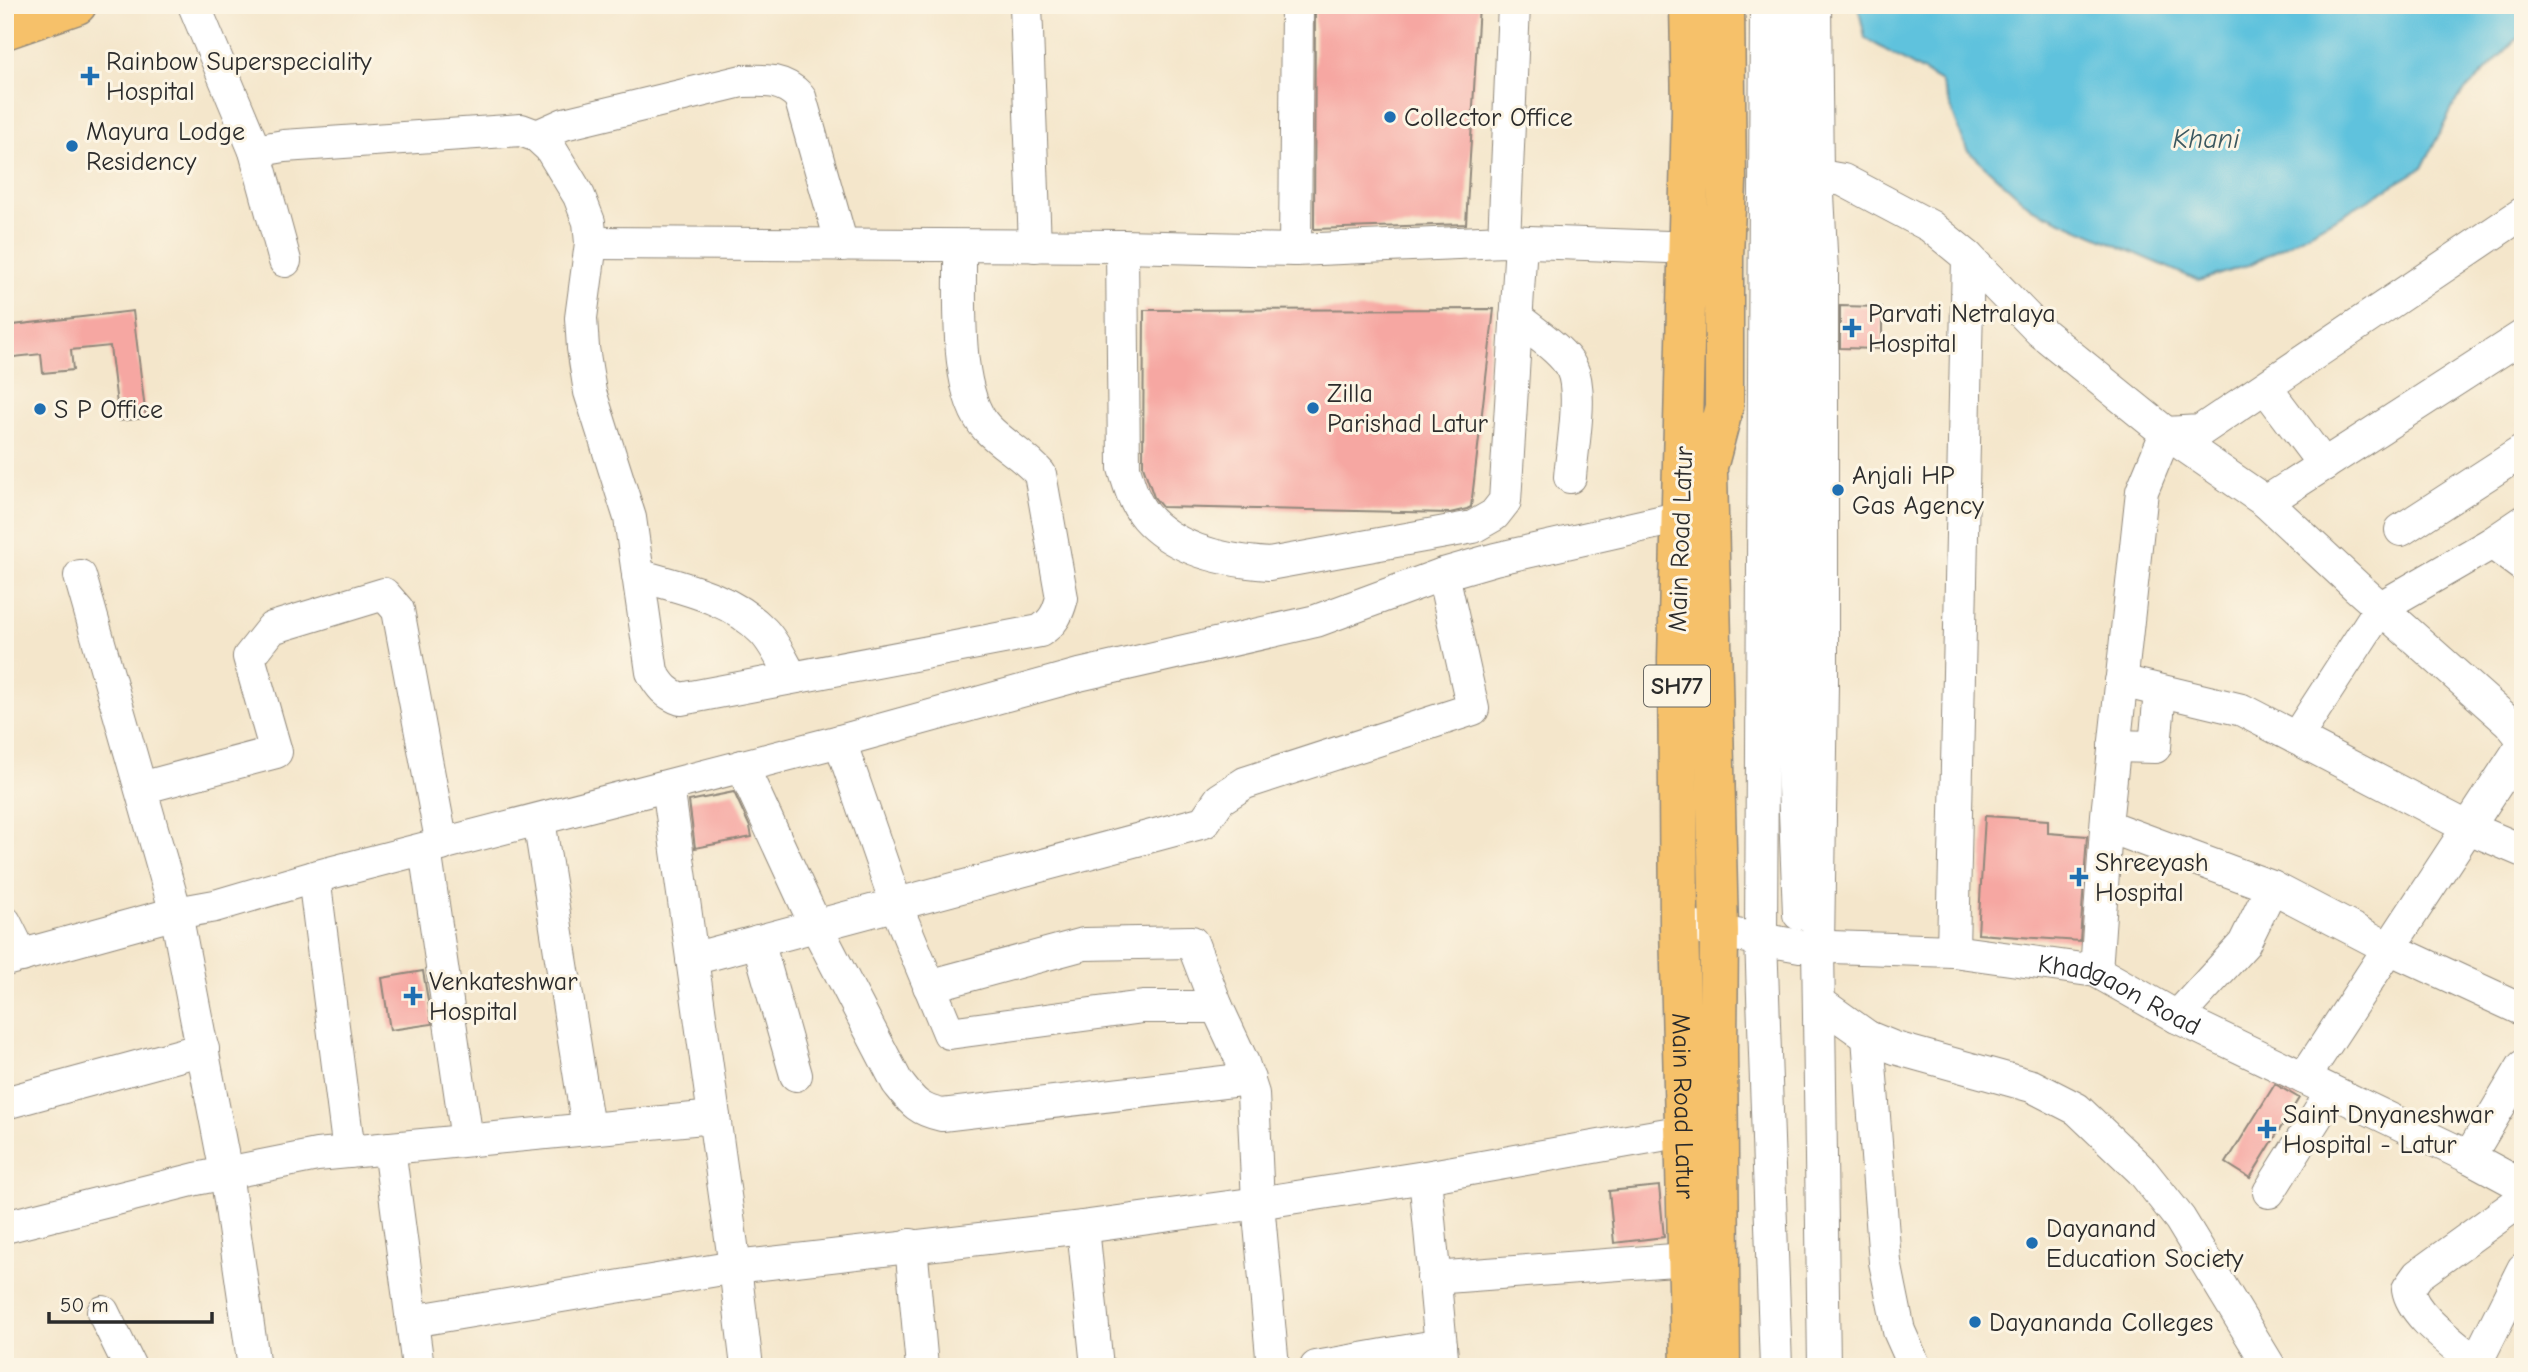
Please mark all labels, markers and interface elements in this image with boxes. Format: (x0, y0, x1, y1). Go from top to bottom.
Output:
place label: Rainbow Superspeciality Hospital (106, 47, 372, 107)
marker: Rainbow Superspeciality Hospital (80, 66, 100, 86)
place label: Collector Office (1404, 103, 1573, 133)
marker: Collector Office (1382, 109, 1398, 125)
place label: Mayura Lodge Residency (86, 117, 245, 177)
water label: Khani (2173, 123, 2240, 155)
marker: Mayura Lodge Residency (64, 138, 80, 154)
place label: Parvati Netralaya Hospital (1868, 299, 2056, 359)
marker: Parvati Netralaya Hospital (1842, 318, 1862, 338)
place label: Zilla Parishad Latur (1327, 379, 1488, 439)
place label: S P Office (54, 395, 163, 425)
marker: Zilla Parishad Latur (1305, 400, 1321, 416)
marker: S P Office (32, 401, 48, 417)
street label: Main Road Latur (1663, 445, 1699, 633)
place label: Anjali HP Gas Agency (1852, 461, 1984, 521)
marker: Anjali HP Gas Agency (1830, 482, 1846, 498)
road number: SH77 (1644, 666, 1710, 706)
place label: Shreeyash Hospital (2095, 848, 2209, 908)
marker: Shreeyash Hospital (2069, 867, 2089, 887)
street label: Khadgaon Road (2036, 949, 2205, 1042)
place label: Venkateshwar Hospital (429, 967, 578, 1027)
marker: Venkateshwar Hospital (403, 986, 423, 1006)
street label: Main Road Latur (1665, 1012, 1700, 1200)
place label: Saint Dnyaneshwar Hospital - Latur (2283, 1100, 2494, 1160)
marker: Saint Dnyaneshwar Hospital - Latur (2257, 1119, 2277, 1139)
place label: Dayanand Education Society (2046, 1214, 2244, 1274)
marker: Dayanand Education Society (2024, 1235, 2040, 1251)
scale bar (49, 1281, 212, 1325)
text: 50 m (60, 1293, 109, 1317)
place label: Dayananda Colleges (1989, 1308, 2213, 1338)
marker: Dayananda Colleges (1967, 1314, 1983, 1330)

